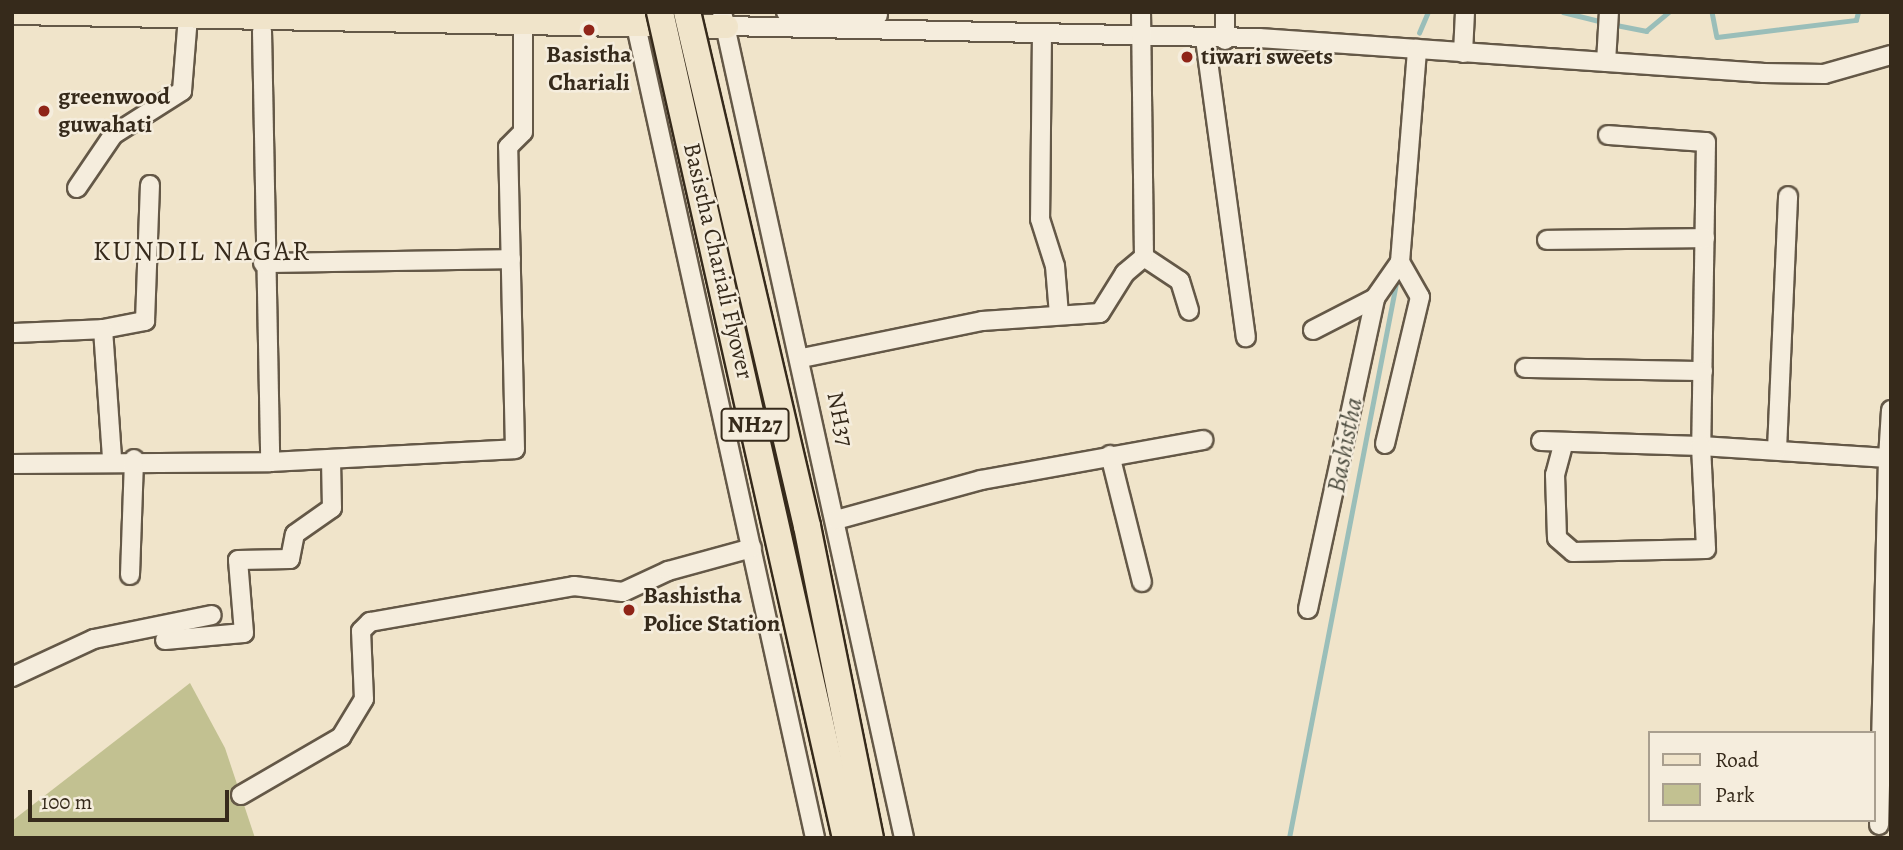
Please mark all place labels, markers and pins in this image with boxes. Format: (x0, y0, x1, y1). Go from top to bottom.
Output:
marker: Basistha Chariali (581, 22, 597, 38)
place label: Basistha Chariali (546, 41, 632, 97)
place label: tiwari sweets (1201, 43, 1333, 71)
marker: tiwari sweets (1179, 49, 1195, 65)
place label: greenwood guwahati (58, 83, 170, 139)
marker: greenwood guwahati (36, 103, 52, 119)
place label: Bashistha Police Station (643, 582, 780, 638)
marker: Bashistha Police Station (621, 602, 637, 618)

